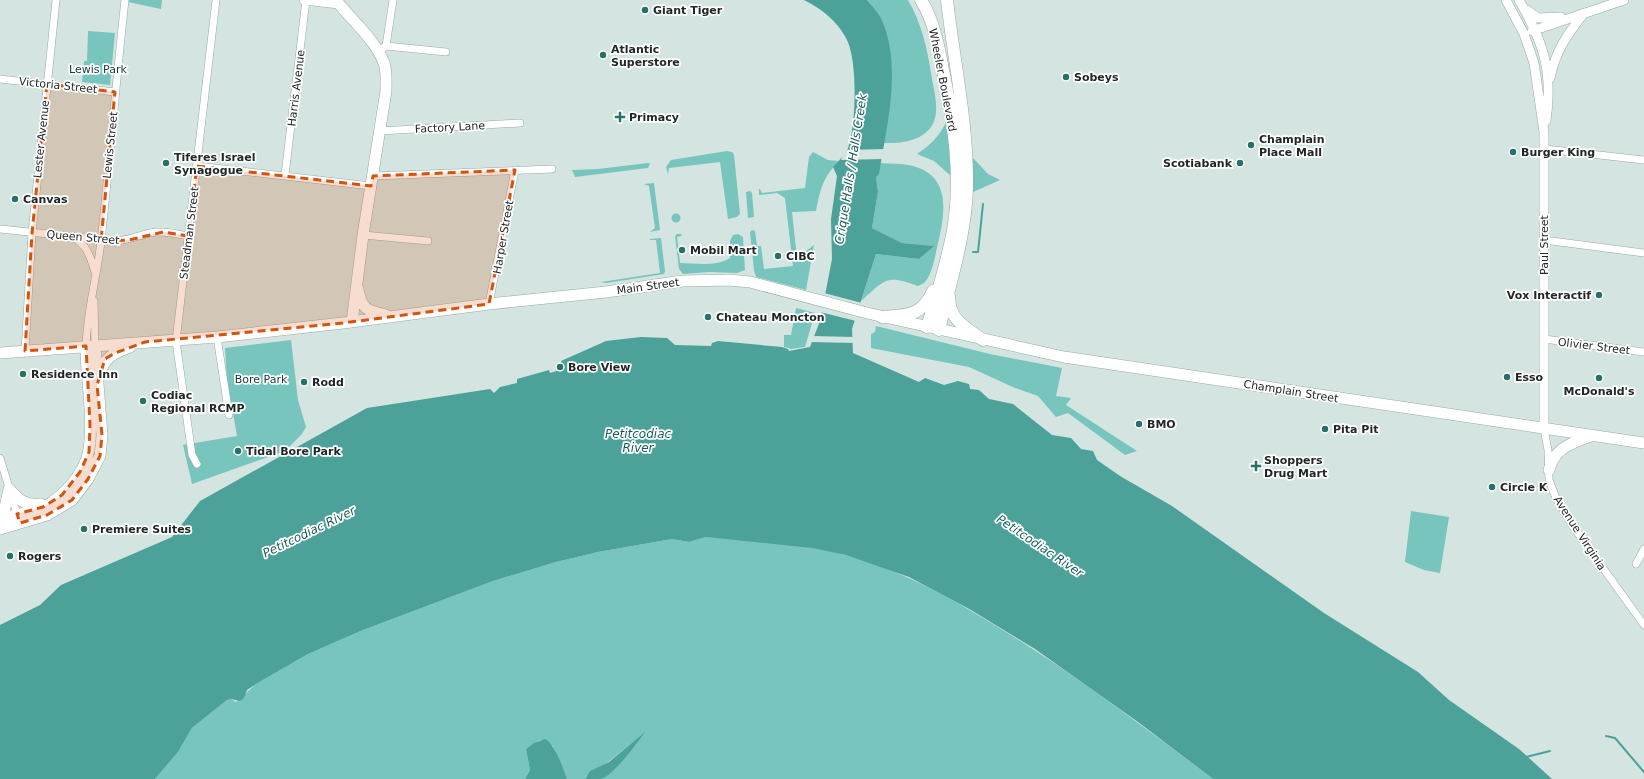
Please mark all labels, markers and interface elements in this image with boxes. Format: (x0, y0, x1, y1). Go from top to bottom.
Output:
place label: Giant Tiger (653, 4, 723, 17)
marker: Giant Tiger (640, 5, 650, 15)
street label: Wheeler Boulevard (926, 27, 959, 133)
place label: Atlantic Superstore (611, 43, 680, 69)
street label: Harris Avenue (285, 49, 308, 127)
marker: Atlantic Superstore (598, 50, 608, 60)
park label: Lewis Park (69, 63, 128, 76)
place label: Sobeys (1074, 71, 1119, 84)
marker: Sobeys (1061, 72, 1071, 82)
street label: Victoria Street (18, 75, 98, 96)
water label: Crique Halls / Halls Creek (832, 92, 870, 245)
street label: Lester Avenue (31, 99, 52, 179)
street label: Lewis Street (101, 110, 121, 179)
marker: Primacy (614, 111, 626, 123)
place label: Primacy (629, 111, 679, 124)
street label: Factory Lane (415, 119, 486, 136)
place label: Champlain Place Mall (1259, 133, 1324, 159)
marker: Champlain Place Mall (1246, 140, 1256, 150)
place label: Burger King (1521, 146, 1595, 159)
marker: Burger King (1508, 147, 1518, 157)
place label: Tiferes Israel Synagogue (174, 151, 256, 177)
place label: Scotiabank (1163, 157, 1233, 170)
marker: Tiferes Israel Synagogue (161, 158, 171, 168)
marker: Scotiabank (1235, 158, 1245, 168)
street label: Steadman Street (177, 185, 202, 280)
place label: Canvas (23, 193, 68, 206)
marker: Canvas (10, 194, 20, 204)
street label: Harper Street (491, 198, 517, 275)
street label: Paul Street (1538, 214, 1551, 275)
street label: Queen Street (46, 228, 121, 247)
place label: Mobil Mart (690, 244, 757, 257)
marker: Mobil Mart (677, 245, 687, 255)
place label: CIBC (786, 250, 815, 263)
marker: CIBC (773, 251, 783, 261)
street label: Main Street (616, 276, 681, 297)
place label: Vox Interactif (1507, 289, 1591, 302)
marker: Vox Interactif (1594, 290, 1604, 300)
place label: Chateau Moncton (716, 311, 825, 324)
marker: Chateau Moncton (703, 312, 713, 322)
street label: Olivier Street (1557, 336, 1631, 357)
place label: Bore View (568, 361, 630, 374)
marker: Bore View (555, 362, 565, 372)
place label: Residence Inn (31, 368, 118, 381)
marker: Residence Inn (18, 369, 28, 379)
place label: Esso (1515, 371, 1544, 384)
marker: Esso (1502, 372, 1512, 382)
park label: Bore Park (235, 373, 288, 386)
marker: McDonald's (1594, 373, 1604, 383)
place label: Rodd (312, 376, 344, 389)
marker: Rodd (299, 377, 309, 387)
street label: Champlain Street (1243, 378, 1340, 406)
place label: McDonald's (1564, 385, 1635, 398)
place label: Codiac Regional RCMP (151, 389, 245, 415)
marker: Codiac Regional RCMP (138, 396, 148, 406)
place label: BMO (1147, 418, 1176, 431)
marker: BMO (1134, 419, 1144, 429)
place label: Pita Pit (1333, 423, 1378, 436)
marker: Pita Pit (1320, 424, 1330, 434)
water label: Petitcodiac River (605, 427, 671, 455)
place label: Tidal Bore Park (246, 445, 341, 458)
marker: Tidal Bore Park (233, 446, 243, 456)
place label: Shoppers Drug Mart (1264, 454, 1327, 480)
marker: Shoppers Drug Mart (1251, 461, 1261, 471)
place label: Circle K (1500, 481, 1548, 494)
marker: Circle K (1487, 482, 1497, 492)
street label: Avenue Virginia (1551, 494, 1608, 573)
water label: Petitcodiac River (260, 503, 358, 560)
water label: Petitcodiac River (994, 512, 1087, 581)
place label: Premiere Suites (92, 523, 192, 536)
marker: Premiere Suites (79, 524, 89, 534)
place label: Rogers (18, 550, 62, 563)
marker: Rogers (5, 551, 15, 561)

